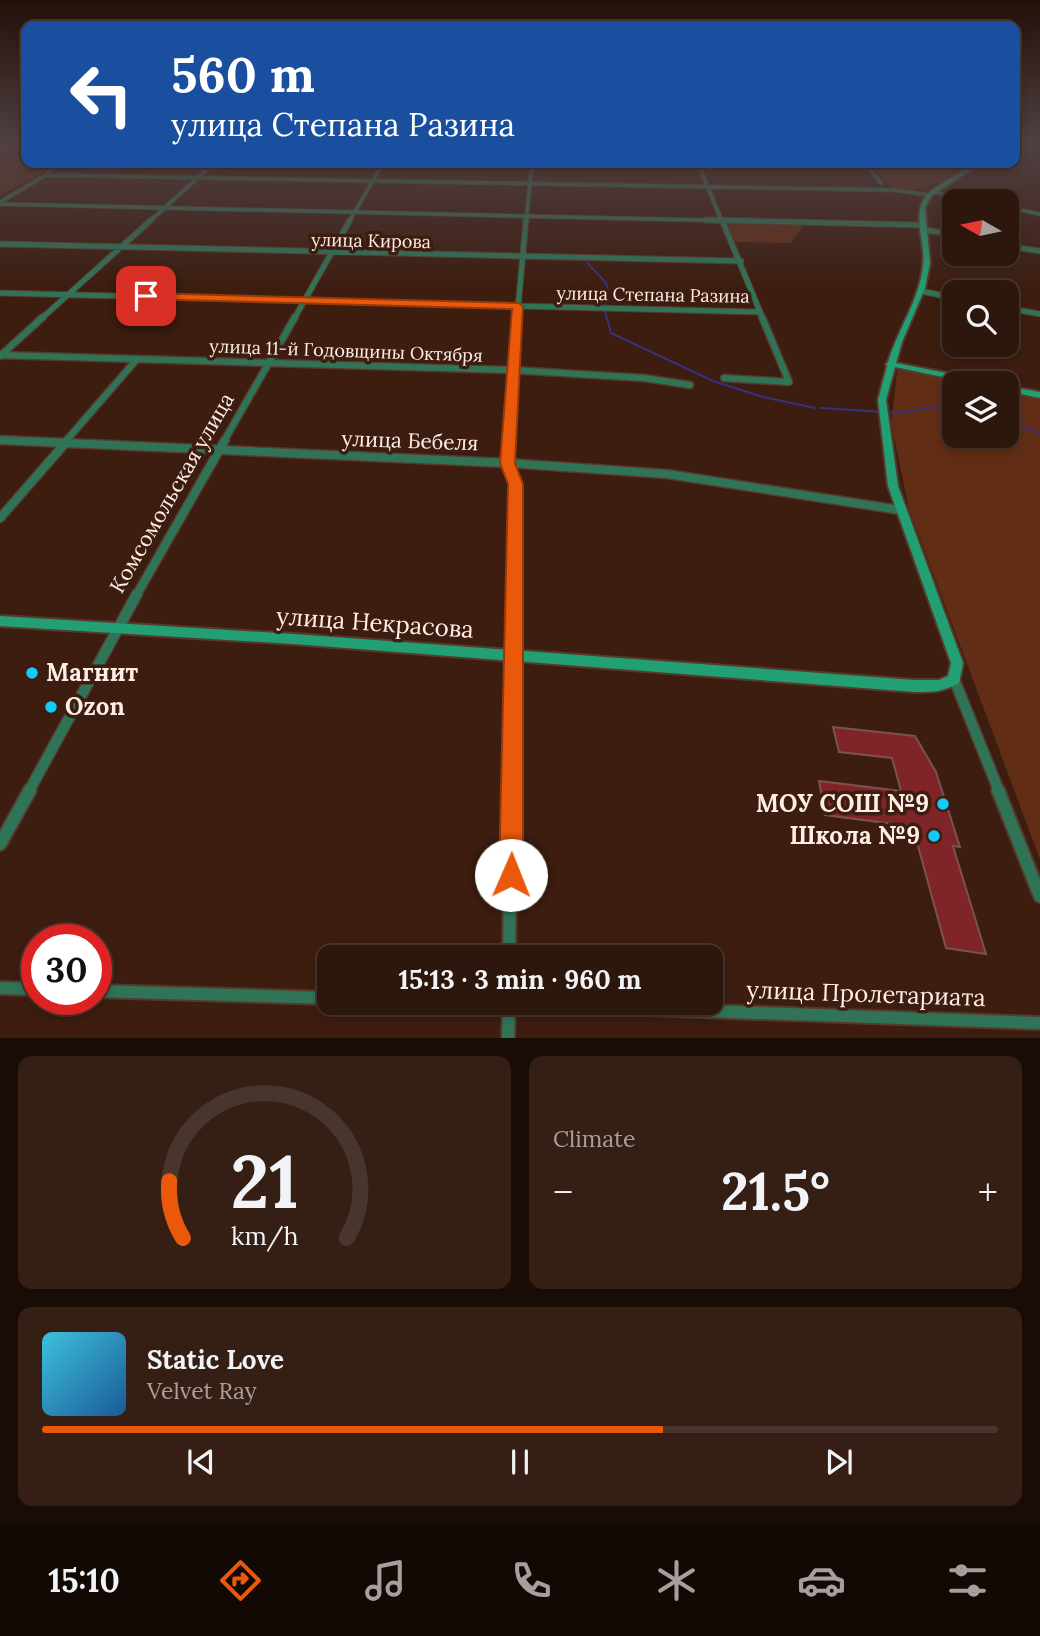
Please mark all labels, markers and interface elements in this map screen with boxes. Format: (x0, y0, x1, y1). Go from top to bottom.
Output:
text: 560 m (171, 43, 315, 105)
icon: left (56, 49, 147, 140)
text: улица Степана Разина (171, 104, 515, 145)
north arrow (942, 189, 1018, 266)
map controls (942, 189, 1019, 448)
street label: улица Кирова (311, 228, 431, 253)
pin (116, 266, 176, 326)
icon: arrive (127, 277, 165, 315)
button: search (942, 280, 1019, 357)
street label: улица Степана Разина (556, 281, 750, 308)
street label: улица 11-й Годовщины Октября (209, 334, 483, 367)
button: layers (942, 371, 1019, 448)
street label: Комсомольская улица (103, 388, 240, 598)
street label: улица Бебеля (341, 425, 479, 456)
street label: улица Некрасова (275, 600, 475, 645)
place label: Магнит (46, 657, 139, 688)
marker: Магнит (24, 665, 40, 681)
place label: Ozon (65, 691, 125, 722)
marker: Ozon (43, 699, 59, 715)
place label: МОУ СОШ №9 (756, 788, 929, 819)
marker: МОУ СОШ №9 (935, 796, 951, 812)
place label: Школа №9 (790, 820, 920, 851)
marker: Школа №9 (926, 828, 942, 844)
position arrow (474, 838, 548, 912)
speed limit sign: 30 (21, 924, 112, 1015)
text: 15:13 · 3 min · 960 m (399, 963, 641, 996)
street label: улица Пролетариата (746, 974, 986, 1013)
text: Climate (553, 1124, 635, 1153)
text: 21 (230, 1136, 299, 1229)
text: 21.5° (721, 1158, 830, 1224)
text: − (553, 1168, 573, 1216)
text: + (978, 1168, 998, 1216)
text: km/h (231, 1220, 298, 1252)
text: Static Love (147, 1343, 284, 1376)
text: Velvet Ray (147, 1376, 257, 1405)
icon: previous (182, 1443, 220, 1481)
icon: pause (501, 1443, 539, 1481)
icon: next (820, 1443, 858, 1481)
icon: directions (216, 1556, 265, 1605)
icon: music (361, 1556, 410, 1605)
icon: phone (507, 1556, 556, 1605)
icon: climate (652, 1556, 701, 1605)
icon: car (797, 1556, 846, 1605)
icon: filters (943, 1556, 992, 1605)
text: 15:10 (48, 1560, 120, 1601)

